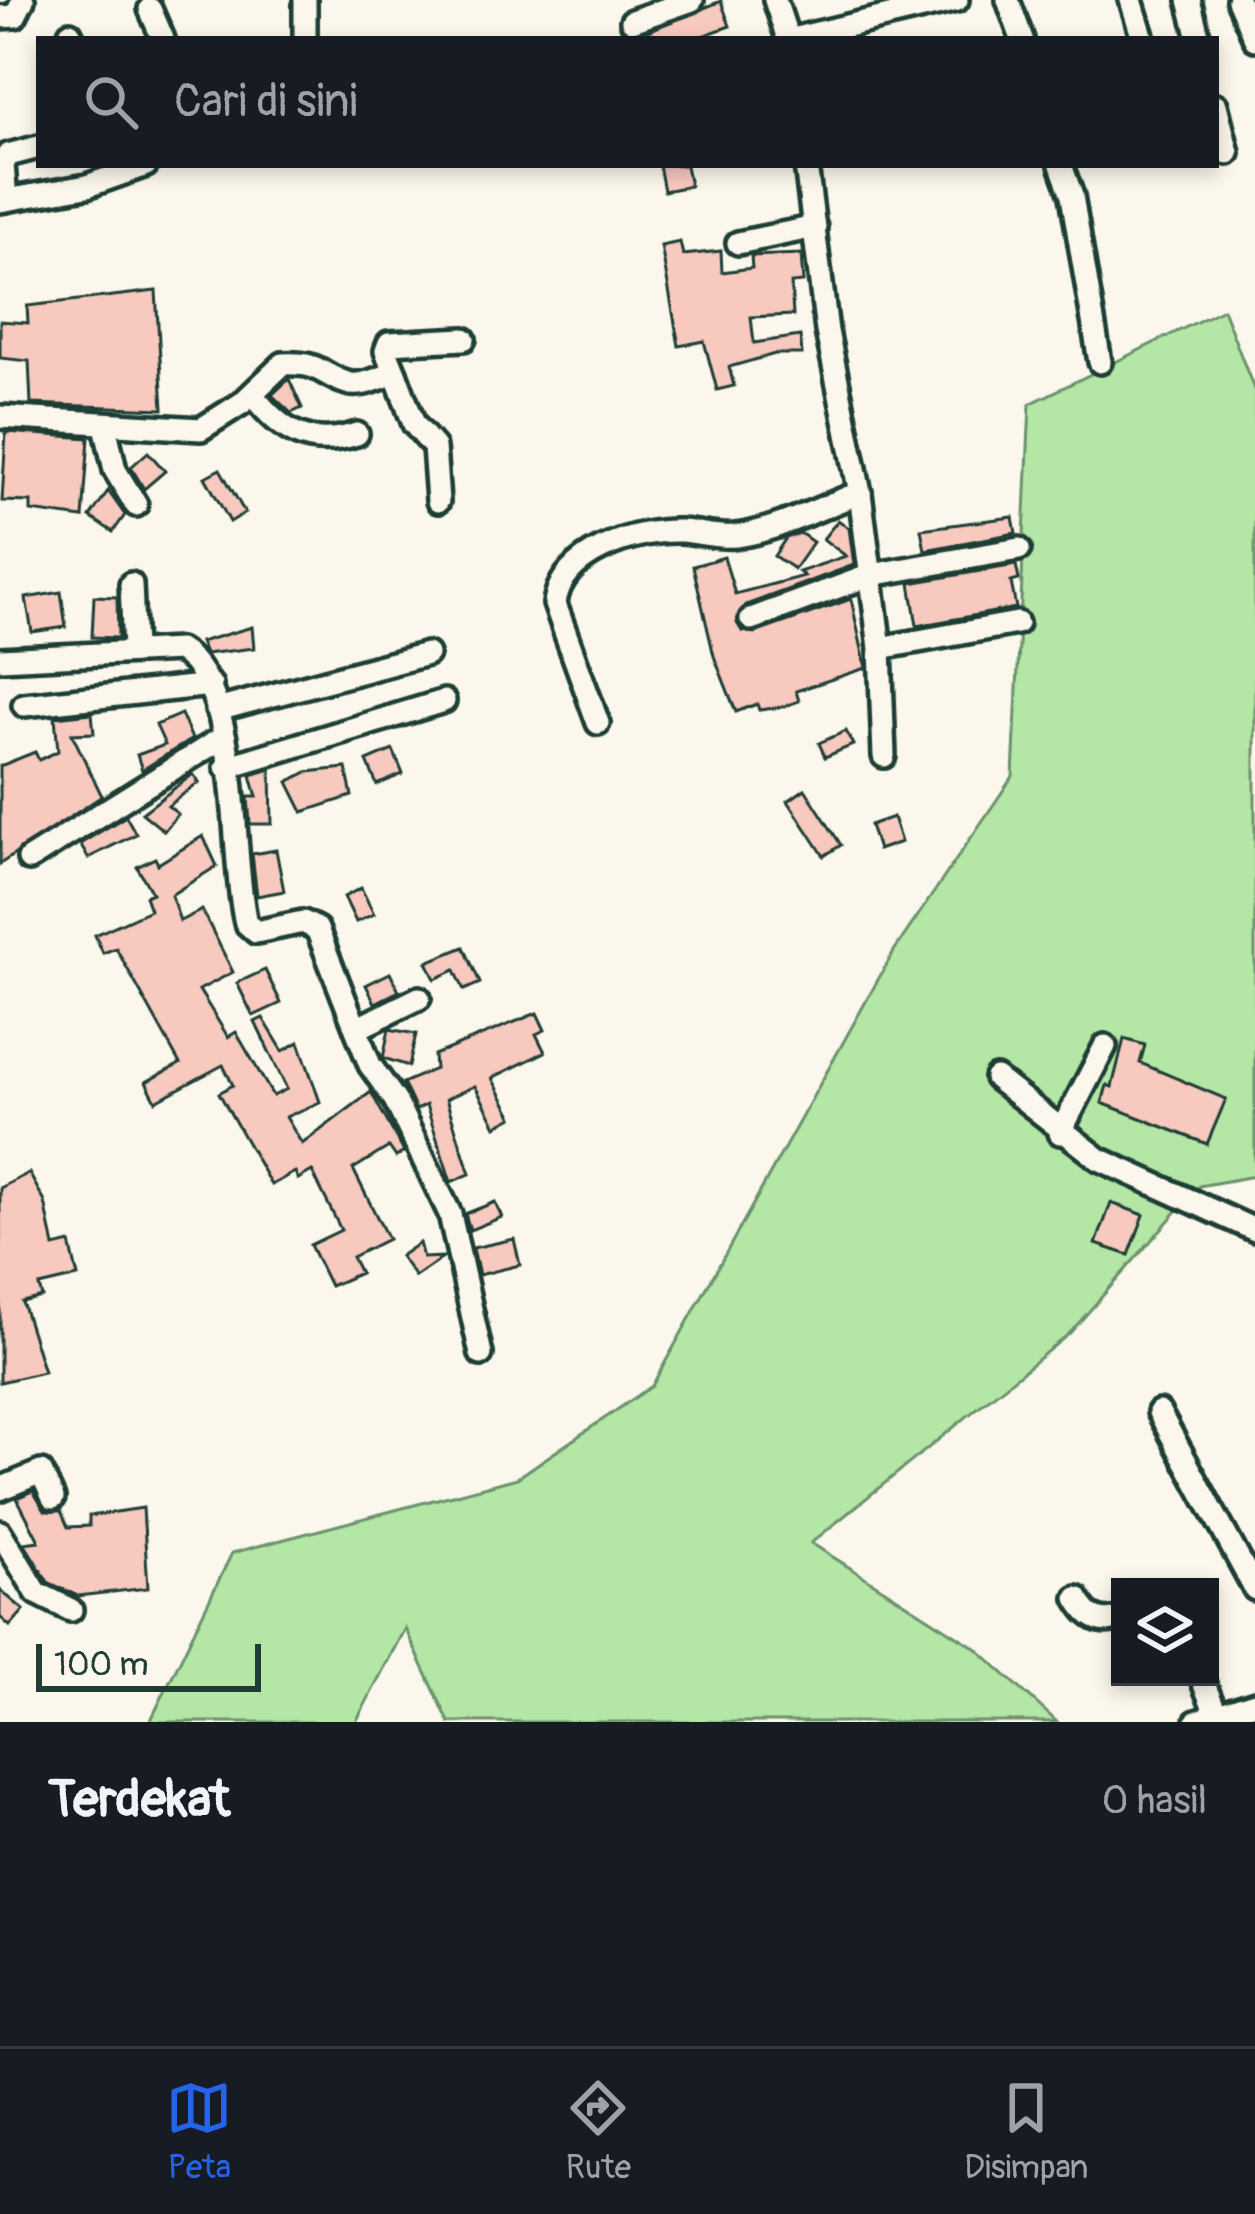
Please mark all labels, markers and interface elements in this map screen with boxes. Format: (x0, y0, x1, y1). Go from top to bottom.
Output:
search box (36, 36, 1219, 168)
icon: search (78, 69, 144, 135)
text: Cari di sini (174, 74, 358, 130)
map controls (1111, 1578, 1219, 1686)
button: layers (1111, 1578, 1219, 1686)
scale bar (36, 1638, 261, 1691)
text: 100 m (54, 1644, 148, 1685)
text: Terdekat (48, 1768, 230, 1832)
text: 0 hasil (1102, 1776, 1207, 1825)
tab: Peta (166, 2075, 232, 2188)
tab: Rute (565, 2075, 631, 2188)
tab: Disimpan (964, 2075, 1089, 2188)

